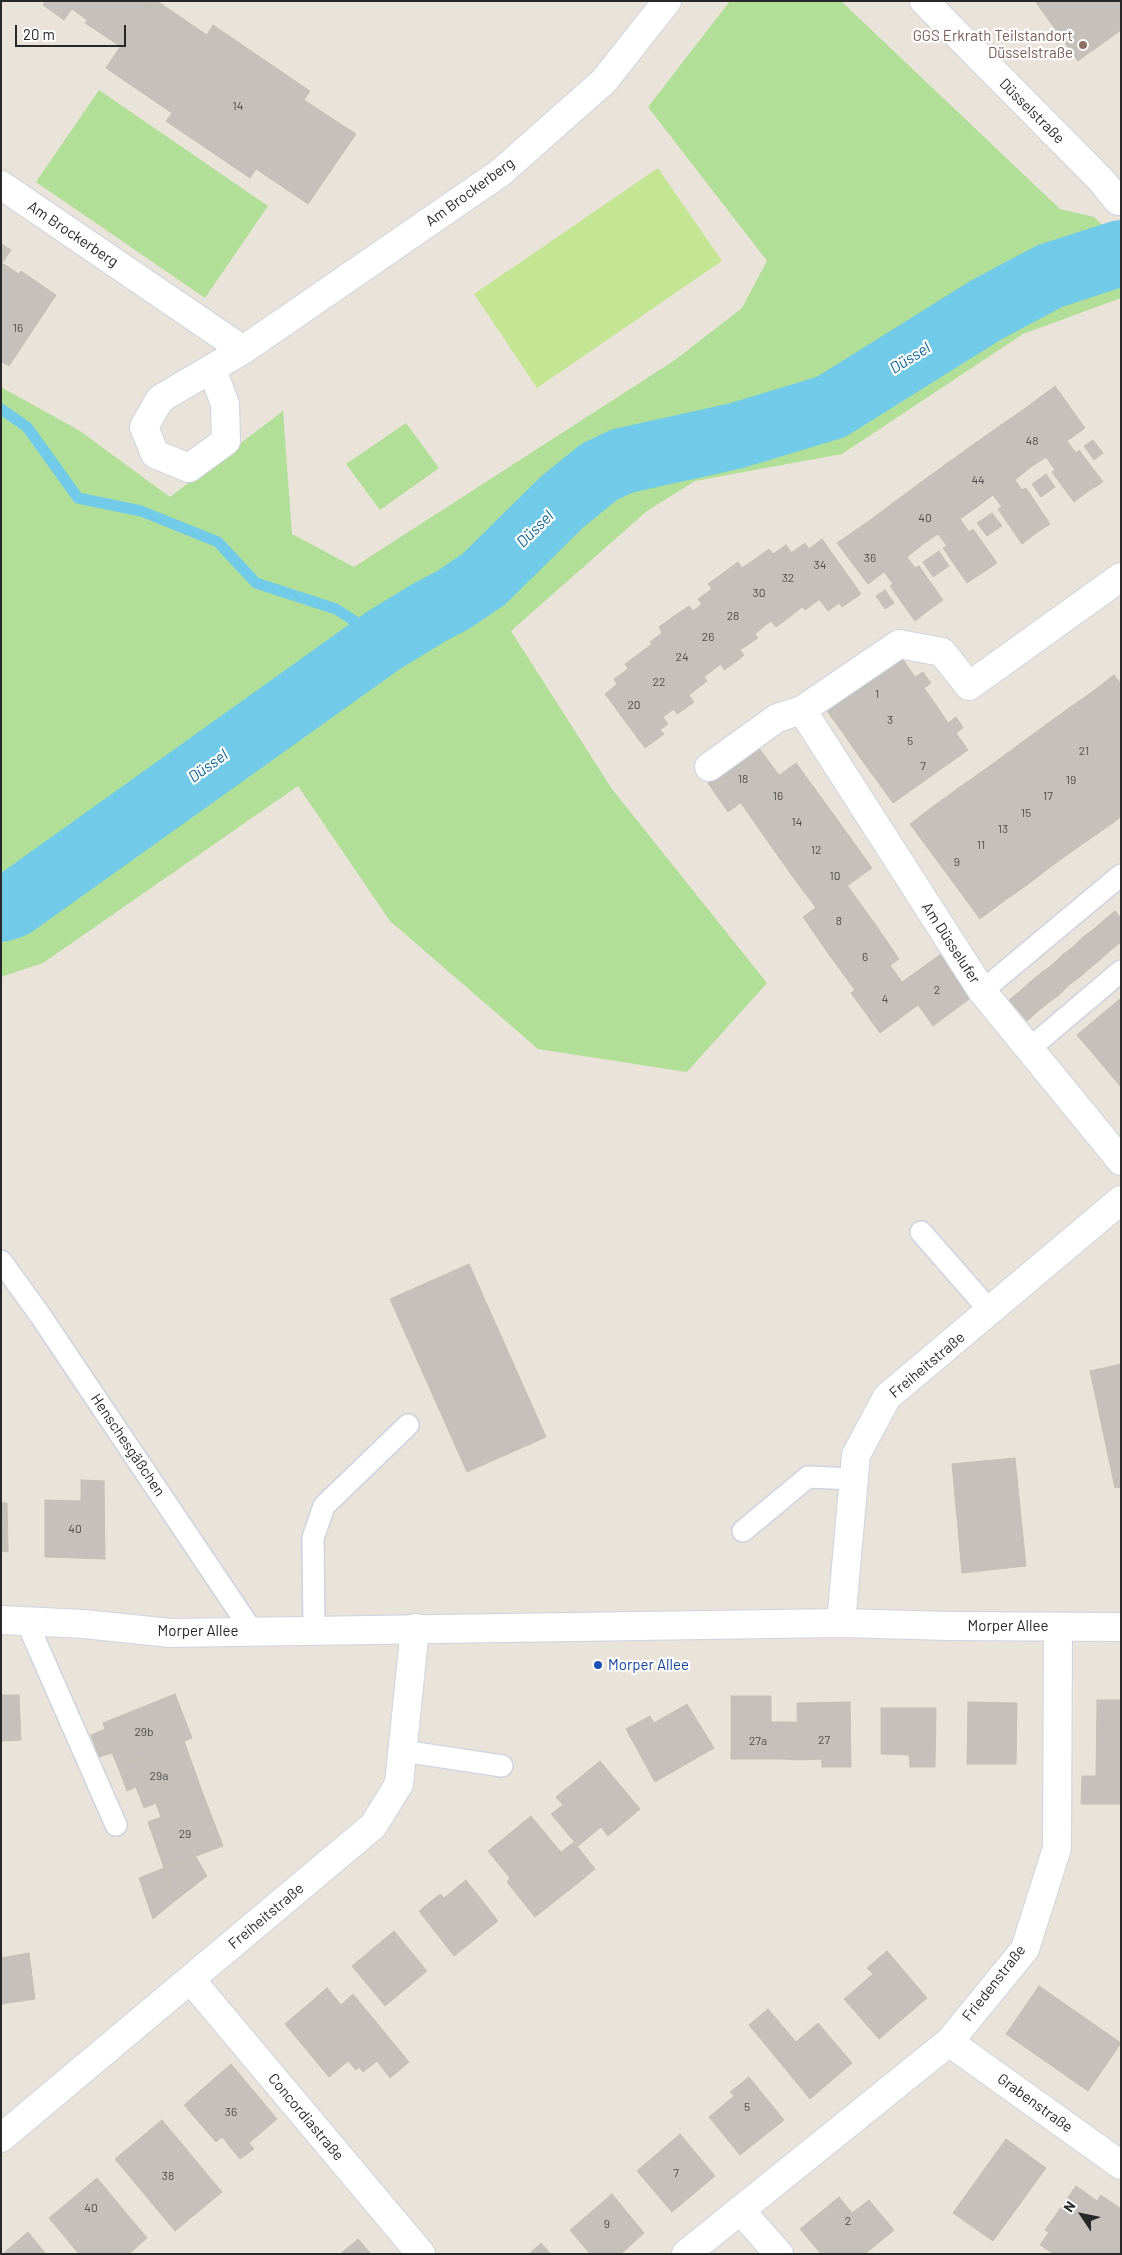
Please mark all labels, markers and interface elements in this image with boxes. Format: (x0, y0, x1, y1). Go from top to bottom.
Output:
scale bar (18, 15, 129, 47)
text: 20 m (23, 25, 55, 43)
place label: GGS Erkrath Teilstandort Düsselstraße (913, 27, 1073, 62)
marker: GGS Erkrath Teilstandort Düsselstraße (1077, 39, 1089, 51)
street label: Düsselstraße (996, 75, 1068, 147)
house number: 14 (233, 99, 243, 113)
street label: Am Brockerberg (422, 154, 518, 230)
street label: Am Brockerberg (24, 197, 122, 271)
house number: 16 (13, 321, 23, 335)
water label: Düssel (886, 338, 934, 378)
house number: 48 (1026, 434, 1038, 448)
house number: 44 (971, 473, 985, 487)
water label: Düssel (513, 507, 557, 551)
house number: 40 (918, 511, 932, 525)
house number: 36 (864, 551, 876, 565)
house number: 34 (814, 558, 826, 572)
house number: 32 (782, 571, 794, 585)
house number: 30 (753, 586, 765, 600)
house number: 28 (727, 609, 739, 623)
house number: 26 (702, 630, 714, 644)
house number: 24 (675, 650, 689, 664)
house number: 22 (653, 675, 665, 689)
house number: 1 (875, 687, 879, 701)
house number: 20 (627, 698, 641, 712)
house number: 3 (887, 713, 893, 727)
house number: 5 (907, 734, 913, 748)
house number: 21 (1079, 744, 1089, 758)
water label: Düssel (184, 745, 232, 787)
house number: 7 (920, 759, 926, 773)
house number: 18 (738, 772, 748, 786)
house number: 19 (1066, 773, 1076, 787)
house number: 16 (773, 789, 783, 803)
house number: 17 (1043, 789, 1053, 803)
house number: 15 (1021, 806, 1031, 820)
house number: 14 (792, 815, 802, 829)
house number: 13 (998, 822, 1008, 836)
house number: 11 (977, 838, 985, 852)
house number: 12 (811, 843, 821, 857)
house number: 9 (954, 855, 960, 869)
house number: 10 (830, 869, 840, 883)
street label: Am Düsselufer (918, 899, 984, 987)
house number: 8 (836, 914, 842, 928)
house number: 6 (862, 950, 868, 964)
house number: 2 (934, 983, 940, 997)
house number: 4 (882, 992, 888, 1006)
street label: Freiheitstraße (886, 1328, 968, 1402)
street label: Henschesgäßchen (87, 1390, 169, 1500)
house number: 40 (68, 1522, 82, 1536)
street label: Morper Allee (968, 1617, 1048, 1635)
street label: Morper Allee (158, 1622, 238, 1640)
place label: Morper Allee (608, 1656, 689, 1674)
marker: Morper Allee (592, 1659, 604, 1671)
house number: 29b (134, 1725, 154, 1739)
house number: 27 (818, 1733, 830, 1747)
house number: 27a (749, 1734, 767, 1748)
house number: 29a (150, 1769, 168, 1783)
house number: 29 (179, 1827, 191, 1841)
street label: Freiheitstraße (225, 1879, 307, 1953)
street label: Friedenstraße (959, 1941, 1029, 2025)
street label: Concordiastraße (264, 2070, 348, 2164)
street label: Grabenstraße (994, 2070, 1076, 2136)
house number: 5 (744, 2100, 750, 2114)
house number: 36 (225, 2105, 237, 2119)
house number: 7 (673, 2166, 679, 2180)
house number: 38 (162, 2169, 174, 2183)
north arrow (1057, 2190, 1107, 2240)
text: N (1059, 2198, 1079, 2215)
house number: 40 (84, 2201, 98, 2215)
house number: 2 (845, 2214, 851, 2228)
house number: 9 (604, 2217, 610, 2231)

